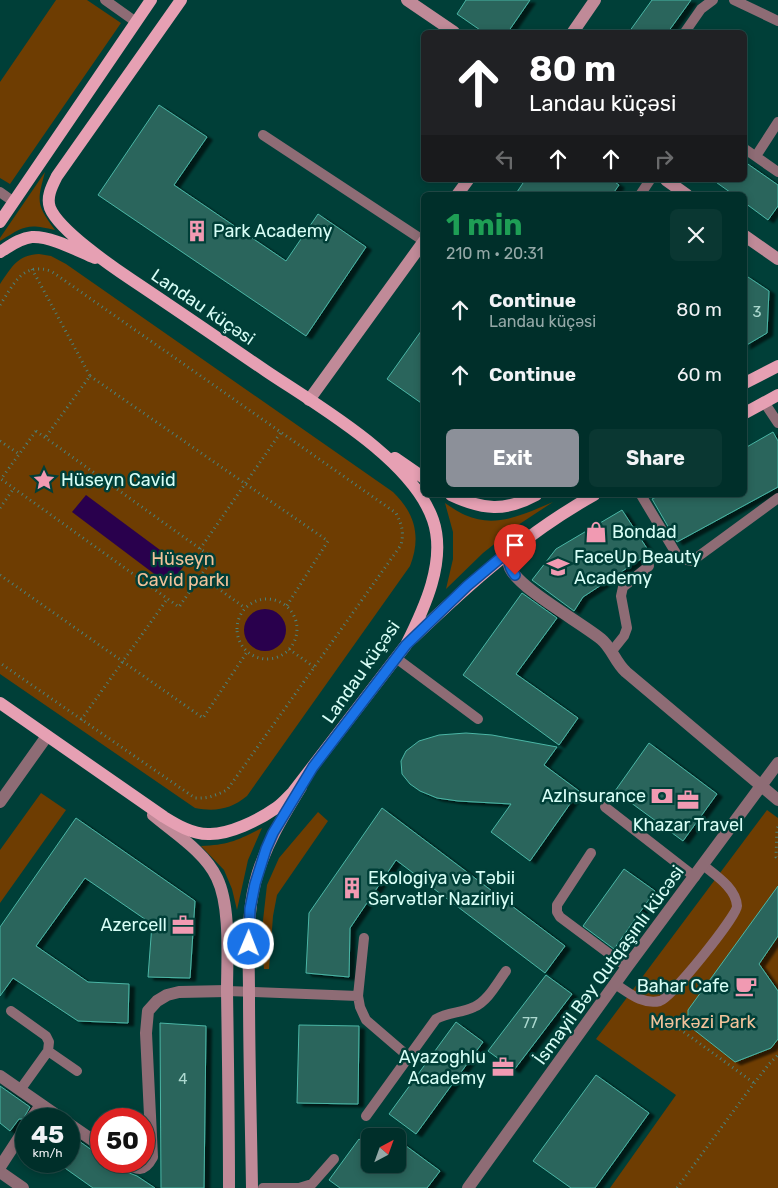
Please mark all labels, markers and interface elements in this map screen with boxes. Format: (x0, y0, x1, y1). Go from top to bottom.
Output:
text: 80 m (529, 48, 616, 90)
icon: ahead (446, 50, 511, 115)
text: Landau küçəsi (529, 90, 676, 117)
icon: left (491, 145, 519, 173)
icon: ahead (544, 145, 572, 173)
icon: ahead (597, 145, 625, 173)
icon: right (650, 145, 678, 173)
text: 1 min (446, 207, 523, 243)
button: close (670, 209, 722, 261)
building icon: Park Academy (184, 218, 210, 244)
place label: Park Academy (213, 220, 333, 242)
text: 210 m · 20:31 (446, 244, 544, 263)
street label: Landau küçəsi (147, 264, 259, 350)
text: Continue (489, 289, 576, 312)
icon: ahead (446, 296, 474, 324)
text: 80 m (676, 298, 722, 321)
house number: 3 (752, 303, 762, 321)
text: Landau küçəsi (489, 312, 596, 331)
icon: ahead (446, 361, 474, 389)
text: Continue (489, 363, 576, 386)
text: 60 m (677, 363, 722, 386)
button: Exit (446, 429, 579, 487)
button: Share (589, 429, 722, 487)
place icon: Hüseyn Cavid (31, 467, 57, 493)
place label: Hüseyn Cavid (61, 469, 176, 491)
shop icon: Bondad (583, 519, 609, 545)
place label: Bondad (612, 521, 677, 543)
pin (494, 524, 536, 575)
icon: arrive (501, 531, 529, 559)
place label: FaceUp Beauty Academy (574, 546, 702, 589)
park label: Hüseyn Cavid parkı (137, 548, 229, 591)
school or university icon: FaceUp Beauty Academy (545, 554, 571, 580)
street label: Landau küçəsi (317, 616, 405, 728)
bank icon: AzInsurance (649, 783, 675, 809)
place label: AzInsurance (541, 785, 646, 807)
office icon: Khazar Travel (675, 787, 701, 813)
place label: Khazar Travel (633, 814, 743, 836)
street label: İsmayil Bəy Qutqaşınlı kücəsi (529, 861, 689, 1069)
place label: Ekologiya və Təbii Sərvətlər Nazirliyi (368, 867, 515, 910)
building icon: Ekologiya və Təbii Sərvətlər Nazirliyi (339, 875, 365, 901)
office icon: Azercell (170, 912, 196, 938)
place label: Azercell (100, 914, 167, 936)
position arrow (222, 917, 274, 969)
cafe icon: Bahar Cafe (733, 973, 759, 999)
place label: Bahar Cafe (637, 975, 729, 997)
park label: Mərkəzi Park (650, 1011, 757, 1033)
house number: 77 (522, 1014, 538, 1032)
place label: Ayazoghlu Academy (399, 1046, 486, 1089)
office icon: Ayazoghlu Academy (490, 1054, 516, 1080)
house number: 4 (178, 1070, 188, 1088)
speed limit sign: 50 (90, 1108, 155, 1173)
text: 45 (31, 1120, 64, 1149)
north arrow (361, 1128, 406, 1172)
map controls (361, 1128, 406, 1173)
text: km/h (33, 1146, 62, 1160)

